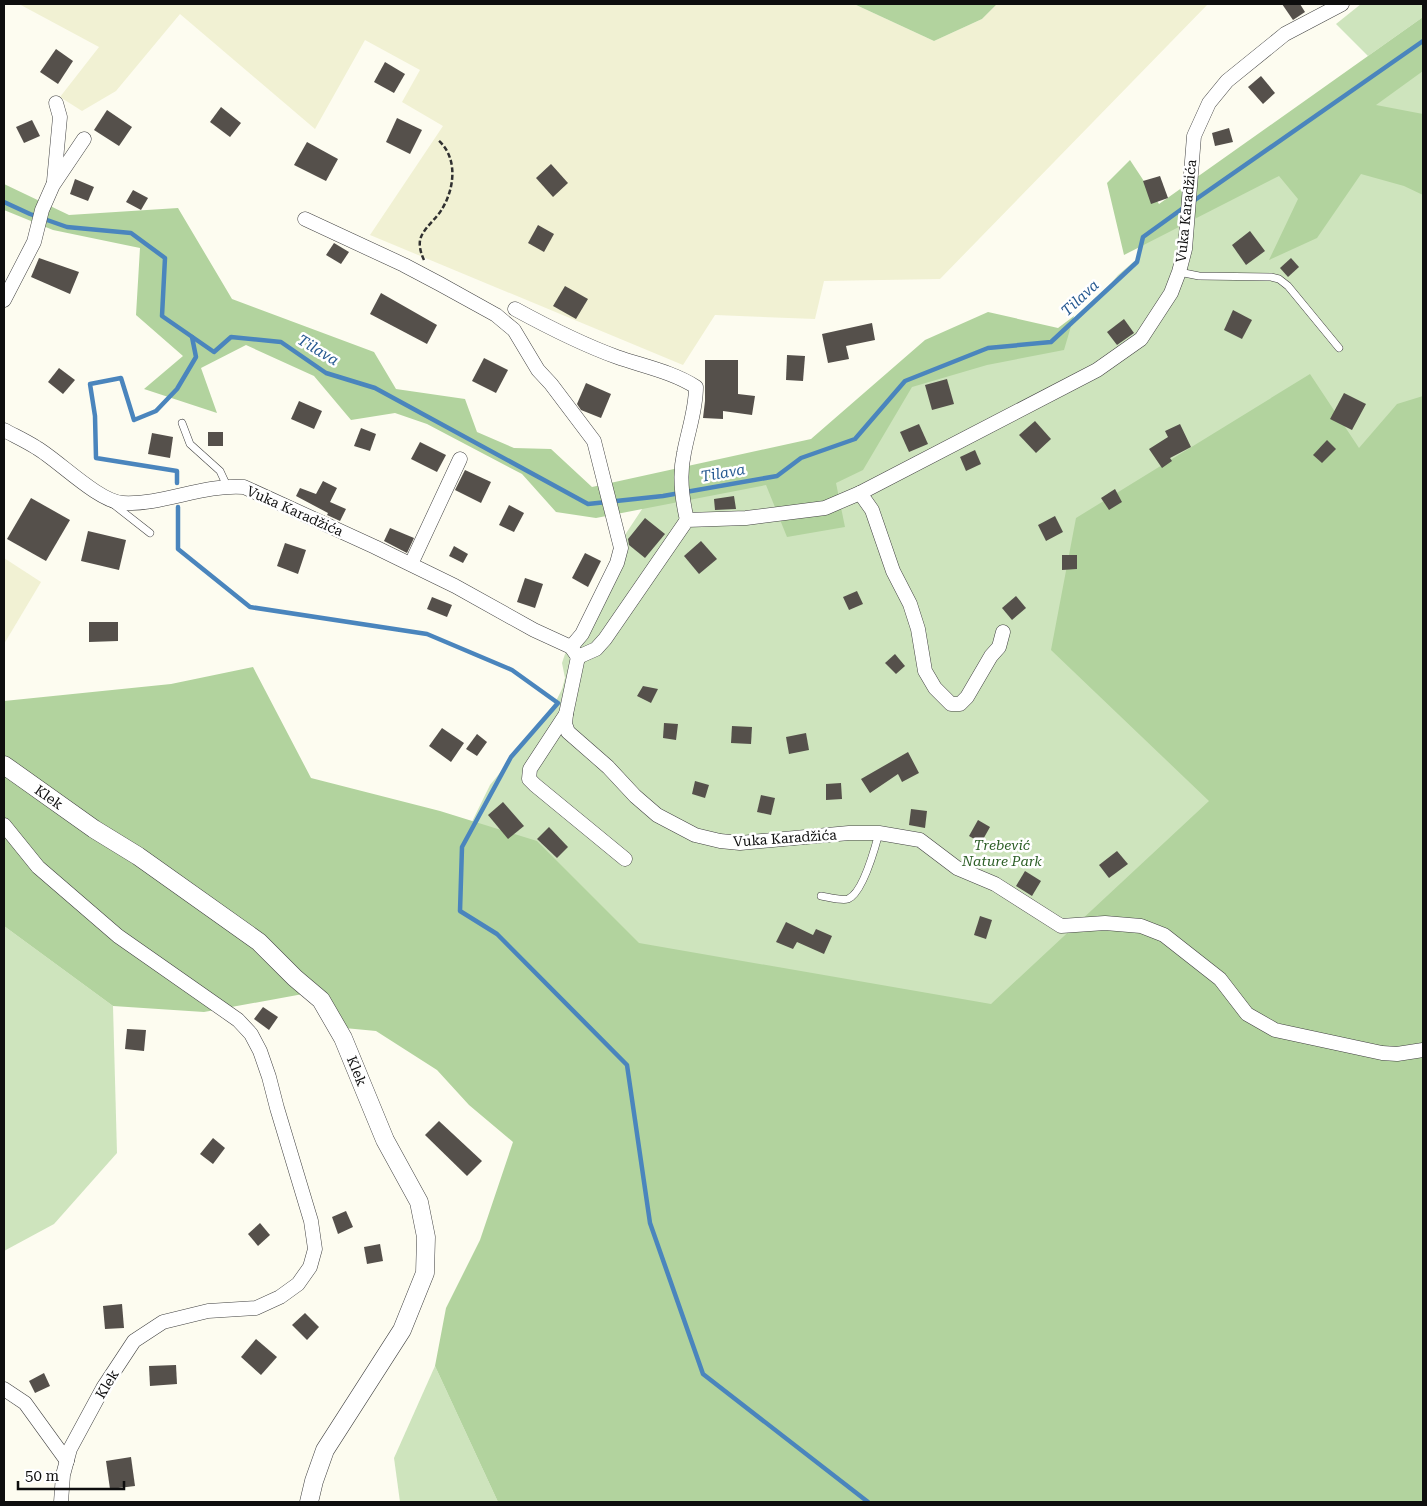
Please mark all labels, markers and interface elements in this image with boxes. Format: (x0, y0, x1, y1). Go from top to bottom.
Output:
street label: Vuka Karadžića (1173, 158, 1199, 263)
water label: Tilava (1057, 276, 1103, 320)
water label: Tilava (294, 331, 342, 369)
water label: Tilava (699, 460, 747, 486)
street label: Vuka Karadžića (244, 483, 346, 540)
street label: Klek (32, 782, 66, 812)
street label: Vuka Karadžića (733, 826, 838, 850)
park label: Trebević Nature Park (961, 837, 1042, 869)
street label: Klek (344, 1054, 370, 1088)
street label: Klek (92, 1367, 122, 1401)
scale bar (18, 1458, 124, 1490)
text: 50 m (25, 1467, 60, 1485)

